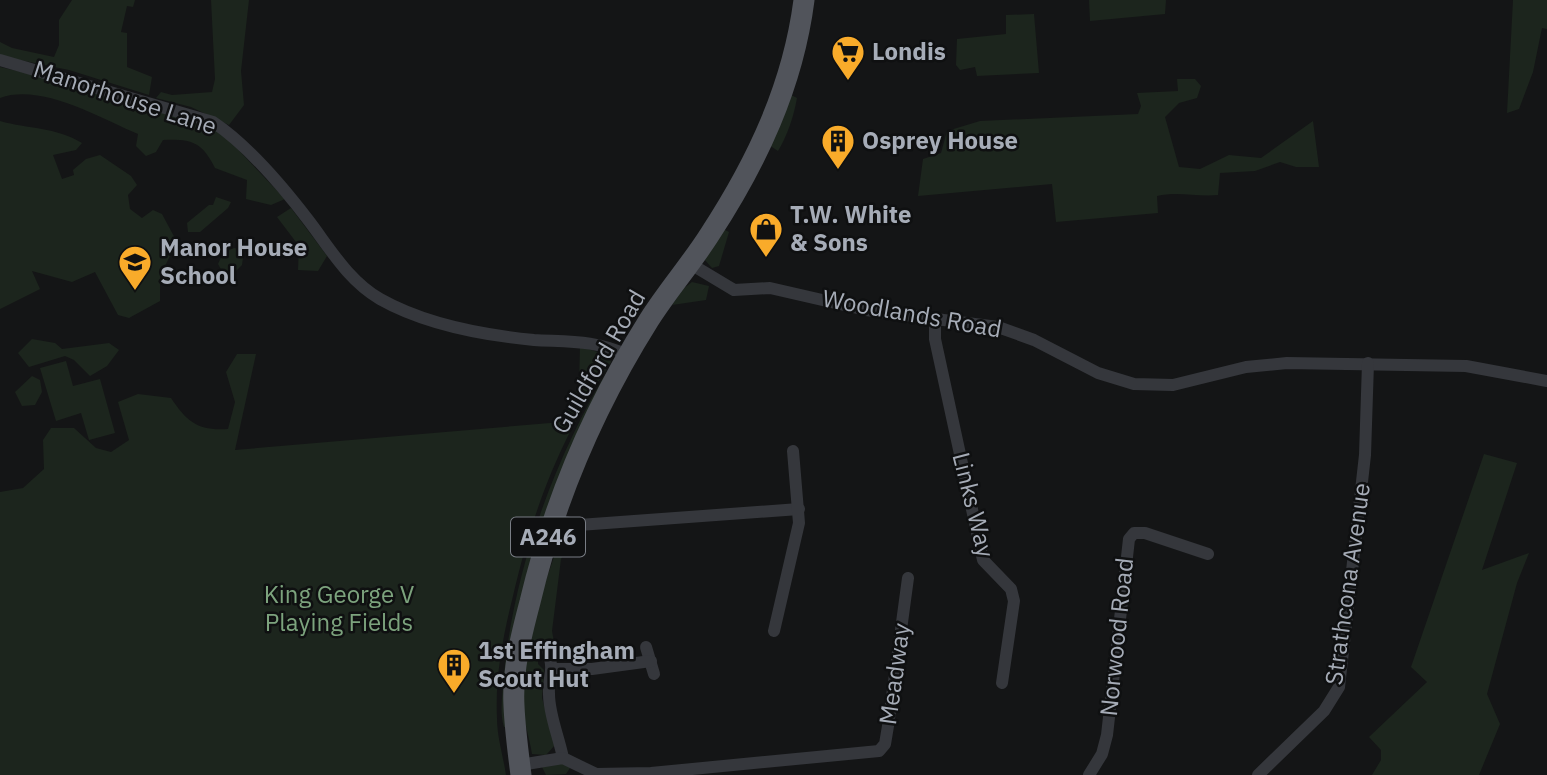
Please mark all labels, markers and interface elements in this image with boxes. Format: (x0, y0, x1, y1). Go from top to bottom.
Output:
supermarket icon: Londis (829, 33, 867, 82)
place label: Londis (872, 35, 946, 67)
street label: Manorhouse Lane (30, 52, 221, 142)
building icon: Osprey House (819, 122, 857, 171)
place label: Osprey House (862, 124, 1018, 156)
place label: T.W. White & Sons (790, 198, 911, 258)
shop icon: T.W. White & Sons (747, 210, 785, 259)
place label: Manor House School (160, 231, 307, 291)
school or university icon: Manor House School (116, 243, 154, 292)
street label: Woodlands Road (820, 282, 1004, 345)
street label: Guildford Road (544, 284, 652, 439)
street label: Links Way (945, 449, 1002, 561)
street label: Strathcona Avenue (1317, 481, 1377, 687)
road number: A246 (511, 517, 585, 556)
street label: Norwood Road (1092, 556, 1140, 718)
park label: King George V Playing Fields (264, 578, 415, 638)
street label: Meadway (871, 621, 917, 727)
place label: 1st Effingham Scout Hut (478, 634, 635, 694)
building icon: 1st Effingham Scout Hut (435, 646, 473, 695)

